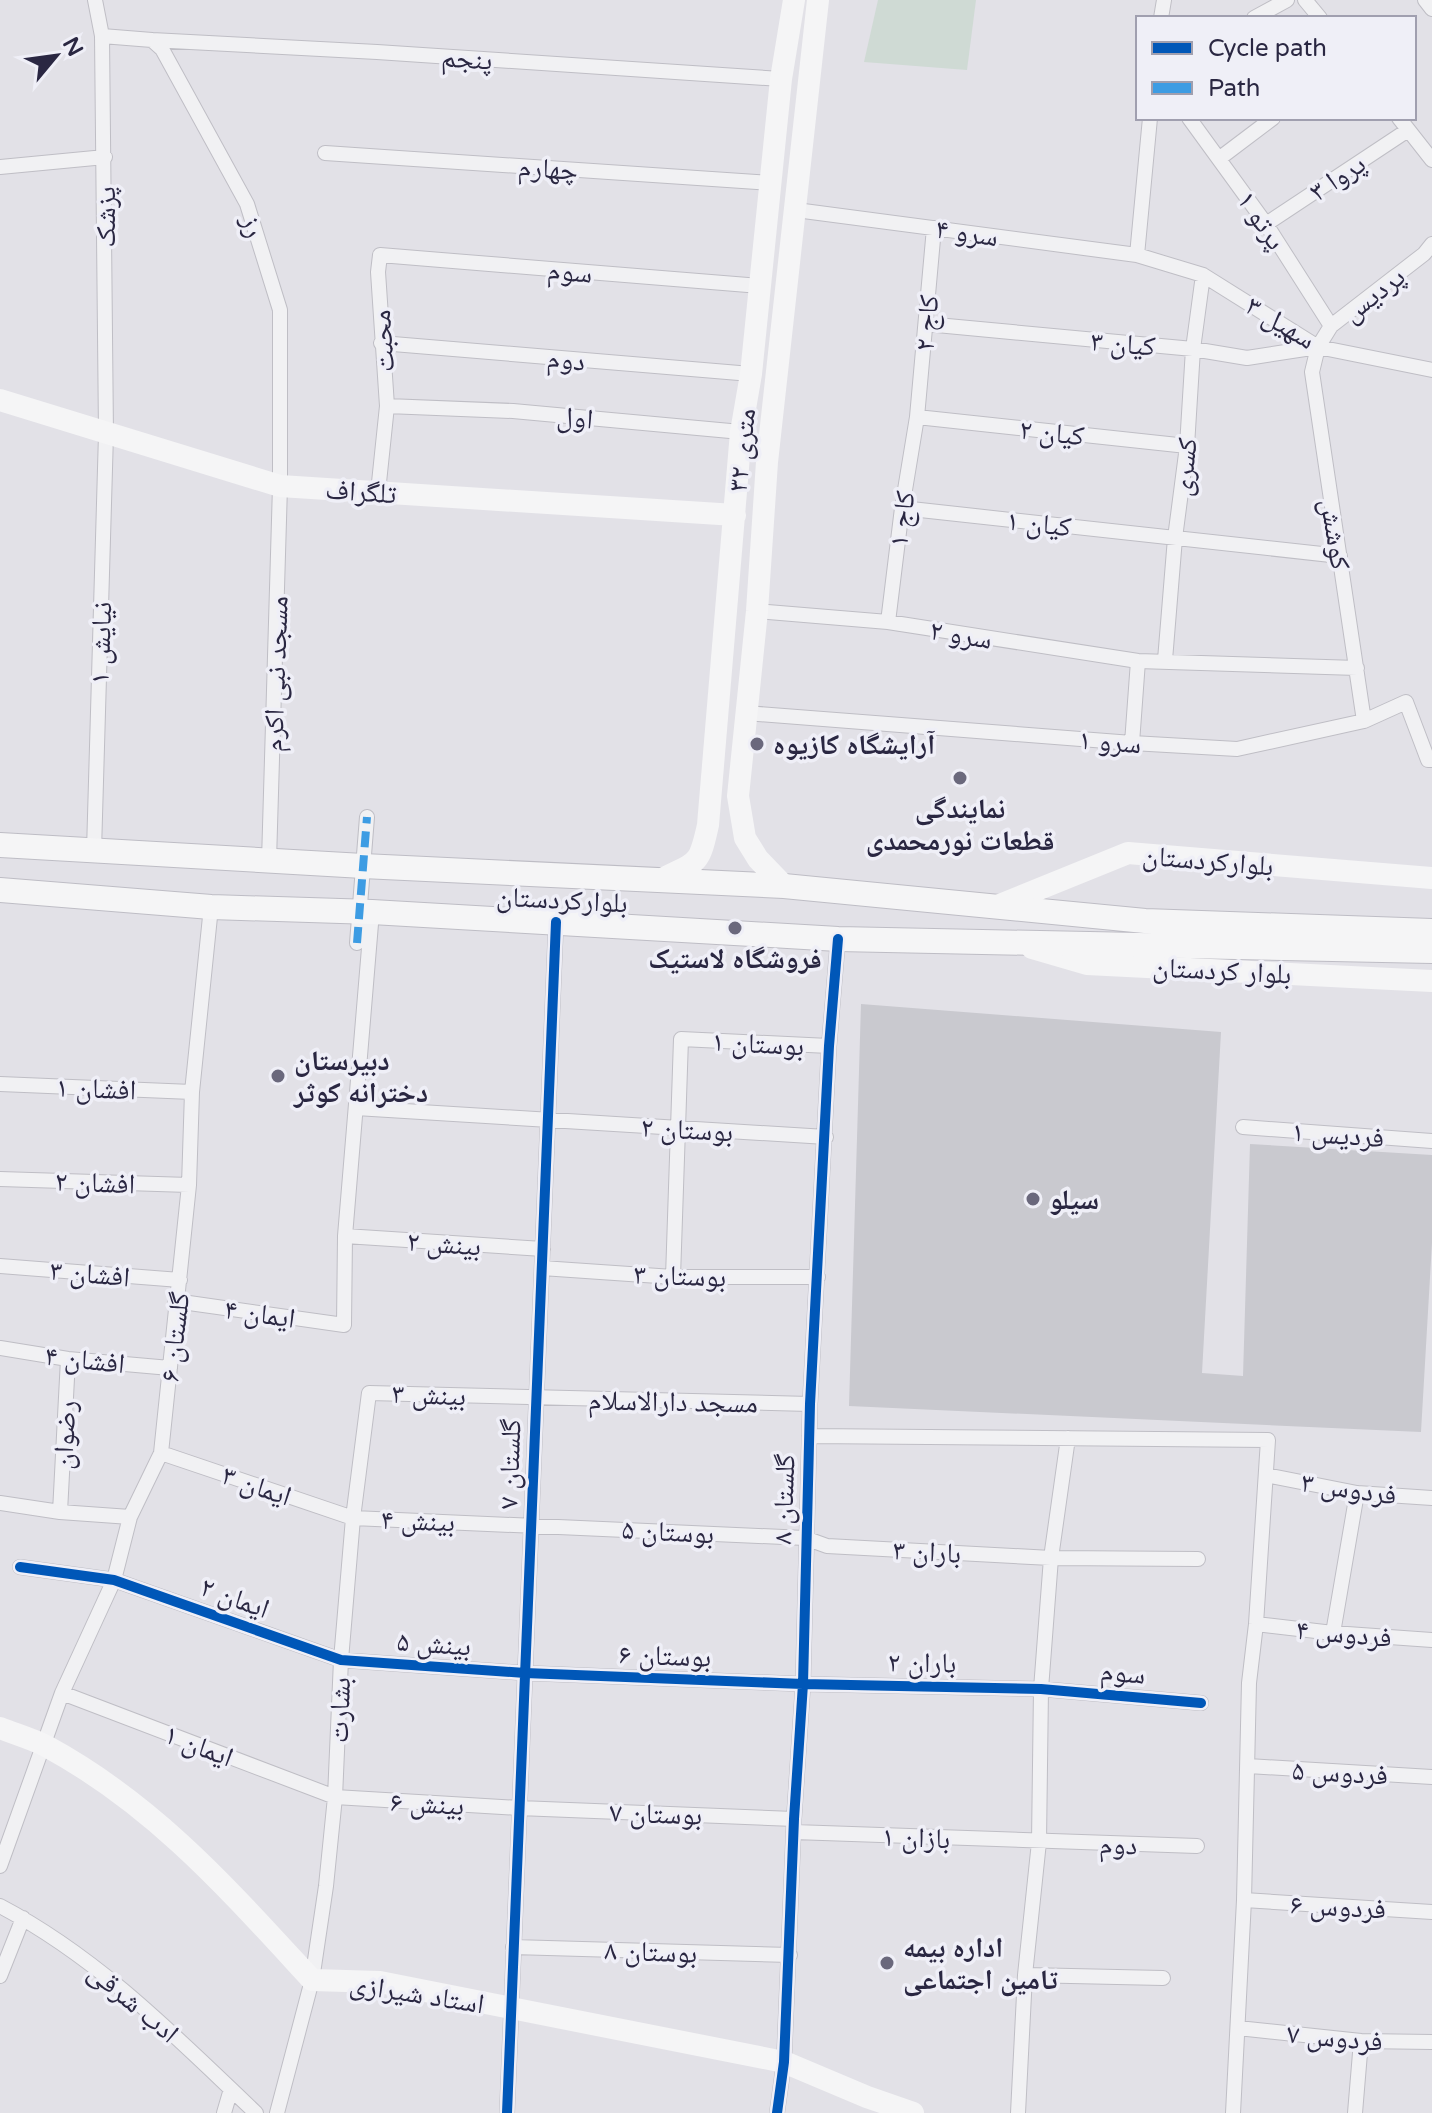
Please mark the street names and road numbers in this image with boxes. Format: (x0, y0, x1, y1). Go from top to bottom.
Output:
street label: پنجم (440, 40, 494, 79)
street label: پروا ۳ (1303, 147, 1372, 209)
street label: چهارم (517, 150, 579, 189)
street label: پرتو ۱ (1229, 185, 1293, 256)
street label: پزشک (89, 186, 123, 248)
street label: رز (233, 210, 273, 242)
street label: سرو ۴ (933, 212, 1000, 254)
street label: سوم (546, 253, 594, 292)
street label: پردیس (1335, 260, 1412, 330)
street label: سهیل ۳ (1239, 289, 1322, 357)
street label: کاج ۲ (908, 293, 946, 353)
street label: محبت (364, 309, 402, 373)
street label: کیان ۳ (1089, 324, 1157, 364)
street label: دوم (545, 341, 587, 380)
street label: اول (555, 399, 595, 437)
street label: ۳۲ متری (721, 407, 763, 494)
street label: کیان ۲ (1018, 413, 1086, 453)
street label: کسری (1165, 436, 1205, 498)
street label: تلگراف (324, 473, 398, 511)
street label: کاج ۱ (881, 488, 923, 549)
street label: کوشش (1313, 496, 1357, 573)
street label: کیان ۱ (1005, 504, 1073, 544)
street label: مسجد نبی اکرم (256, 595, 297, 753)
street label: نیایش ۱ (83, 601, 119, 685)
street label: سرو ۲ (927, 613, 994, 657)
street label: سرو ۱ (1077, 723, 1142, 761)
street label: بلوارکردستان (1141, 838, 1275, 884)
street label: بلوارکردستان (495, 880, 629, 920)
street label: بلوار کردستان (1152, 950, 1292, 992)
street label: بوستان ۱ (711, 1025, 805, 1063)
street label: افشان ۱ (55, 1071, 137, 1107)
street label: بوستان ۲ (640, 1111, 734, 1149)
street label: فردیس ۱ (1291, 1115, 1385, 1155)
street label: افشان ۲ (54, 1165, 136, 1201)
street label: بینش ۲ (406, 1224, 482, 1264)
street label: افشان ۳ (48, 1254, 131, 1294)
street label: بوستان ۳ (633, 1257, 727, 1295)
street label: گلستان ۶ (153, 1290, 197, 1384)
street label: ایمان ۴ (222, 1292, 297, 1336)
street label: افشان ۴ (43, 1339, 127, 1381)
street label: بینش ۳ (391, 1377, 467, 1413)
street label: مسجد دارالاسلام (588, 1384, 758, 1421)
street label: رضوان (46, 1400, 84, 1470)
street label: گلستان ۷ (491, 1418, 529, 1510)
street label: گلستان ۸ (765, 1453, 803, 1545)
street label: ایمان ۳ (217, 1458, 296, 1514)
street label: فردوس ۳ (1299, 1465, 1399, 1513)
street label: بینش ۴ (380, 1503, 456, 1539)
street label: بوستان ۵ (621, 1513, 715, 1551)
street label: باران ۳ (892, 1533, 962, 1571)
street label: ایمان ۲ (195, 1570, 274, 1626)
street label: فردوس ۴ (1295, 1613, 1393, 1655)
street label: بینش ۵ (396, 1624, 472, 1664)
street label: بوستان ۶ (618, 1637, 712, 1675)
street label: باران ۲ (887, 1645, 957, 1681)
street label: سوم (1099, 1654, 1147, 1693)
street label: بشارت (322, 1677, 358, 1743)
street label: ایمان ۱ (159, 1717, 238, 1775)
street label: فردوس ۵ (1291, 1754, 1389, 1792)
street label: بینش ۶ (389, 1785, 465, 1823)
street label: بوستان ۷ (609, 1795, 703, 1833)
street label: بازان ۱ (881, 1820, 951, 1856)
street label: دوم (1098, 1828, 1137, 1863)
street label: فردوس ۶ (1289, 1888, 1387, 1926)
street label: بوستان ۸ (604, 1933, 698, 1971)
street label: ادب شرقی (81, 1955, 186, 2050)
street label: استاد شیرازی (347, 1967, 487, 2021)
street label: فردوس ۷ (1286, 2017, 1384, 2059)

